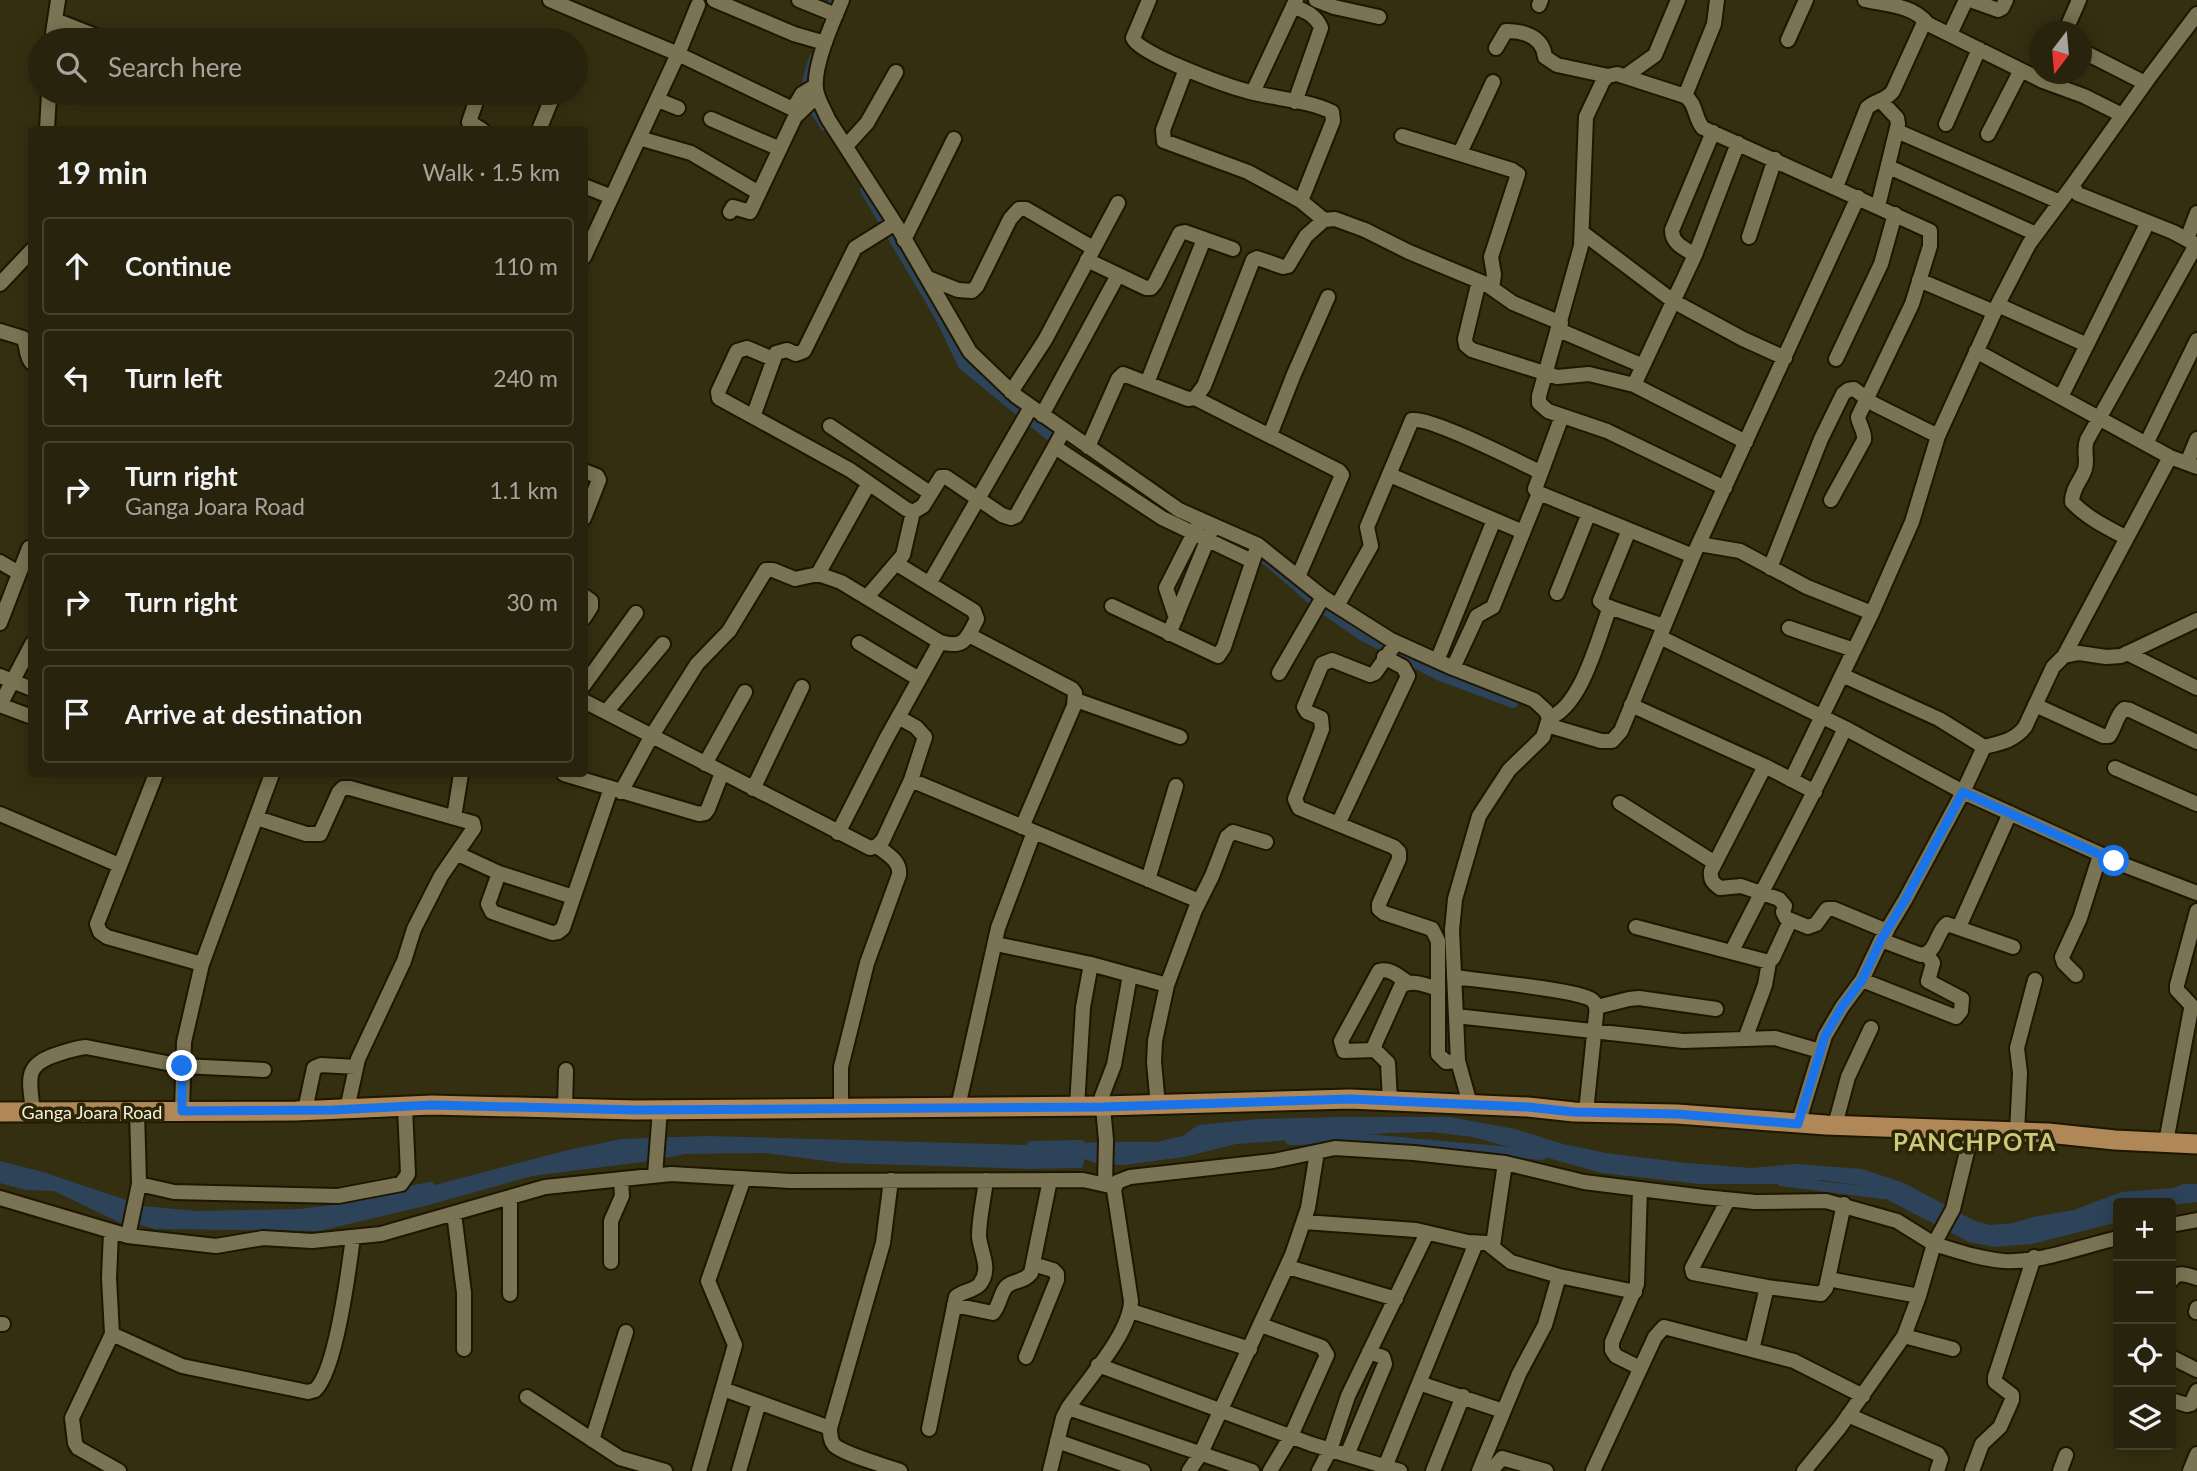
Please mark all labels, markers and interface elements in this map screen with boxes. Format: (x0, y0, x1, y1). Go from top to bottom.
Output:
north arrow (2029, 21, 2092, 84)
search box (28, 28, 588, 105)
icon: search (52, 48, 90, 86)
text: Search here (108, 51, 242, 83)
text: 19 min (56, 154, 148, 190)
text: Walk · 1.5 km (423, 158, 560, 186)
icon: ahead (58, 247, 96, 285)
text: Continue (125, 250, 231, 282)
text: 110 m (493, 252, 558, 280)
icon: left (58, 359, 96, 397)
text: Turn left (125, 362, 222, 394)
text: 240 m (493, 364, 558, 392)
text: Turn right (125, 460, 238, 492)
icon: right (58, 471, 96, 509)
text: 1.1 km (489, 476, 558, 504)
text: Ganga Joara Road (125, 492, 305, 520)
icon: right (58, 583, 96, 621)
text: Turn right (125, 586, 238, 618)
text: 30 m (507, 588, 558, 616)
icon: arrive (58, 695, 96, 733)
text: Arrive at destination (125, 698, 362, 730)
route start (2098, 845, 2129, 876)
route end (166, 1050, 197, 1081)
street label: Ganga Joara Road (22, 1101, 162, 1123)
district label: PANCHPOTA (1893, 1127, 2057, 1156)
map controls (2113, 1198, 2176, 1450)
button: + (2113, 1198, 2176, 1261)
button: − (2113, 1261, 2176, 1324)
button: locate (2113, 1324, 2176, 1387)
button: layers (2113, 1387, 2176, 1450)

